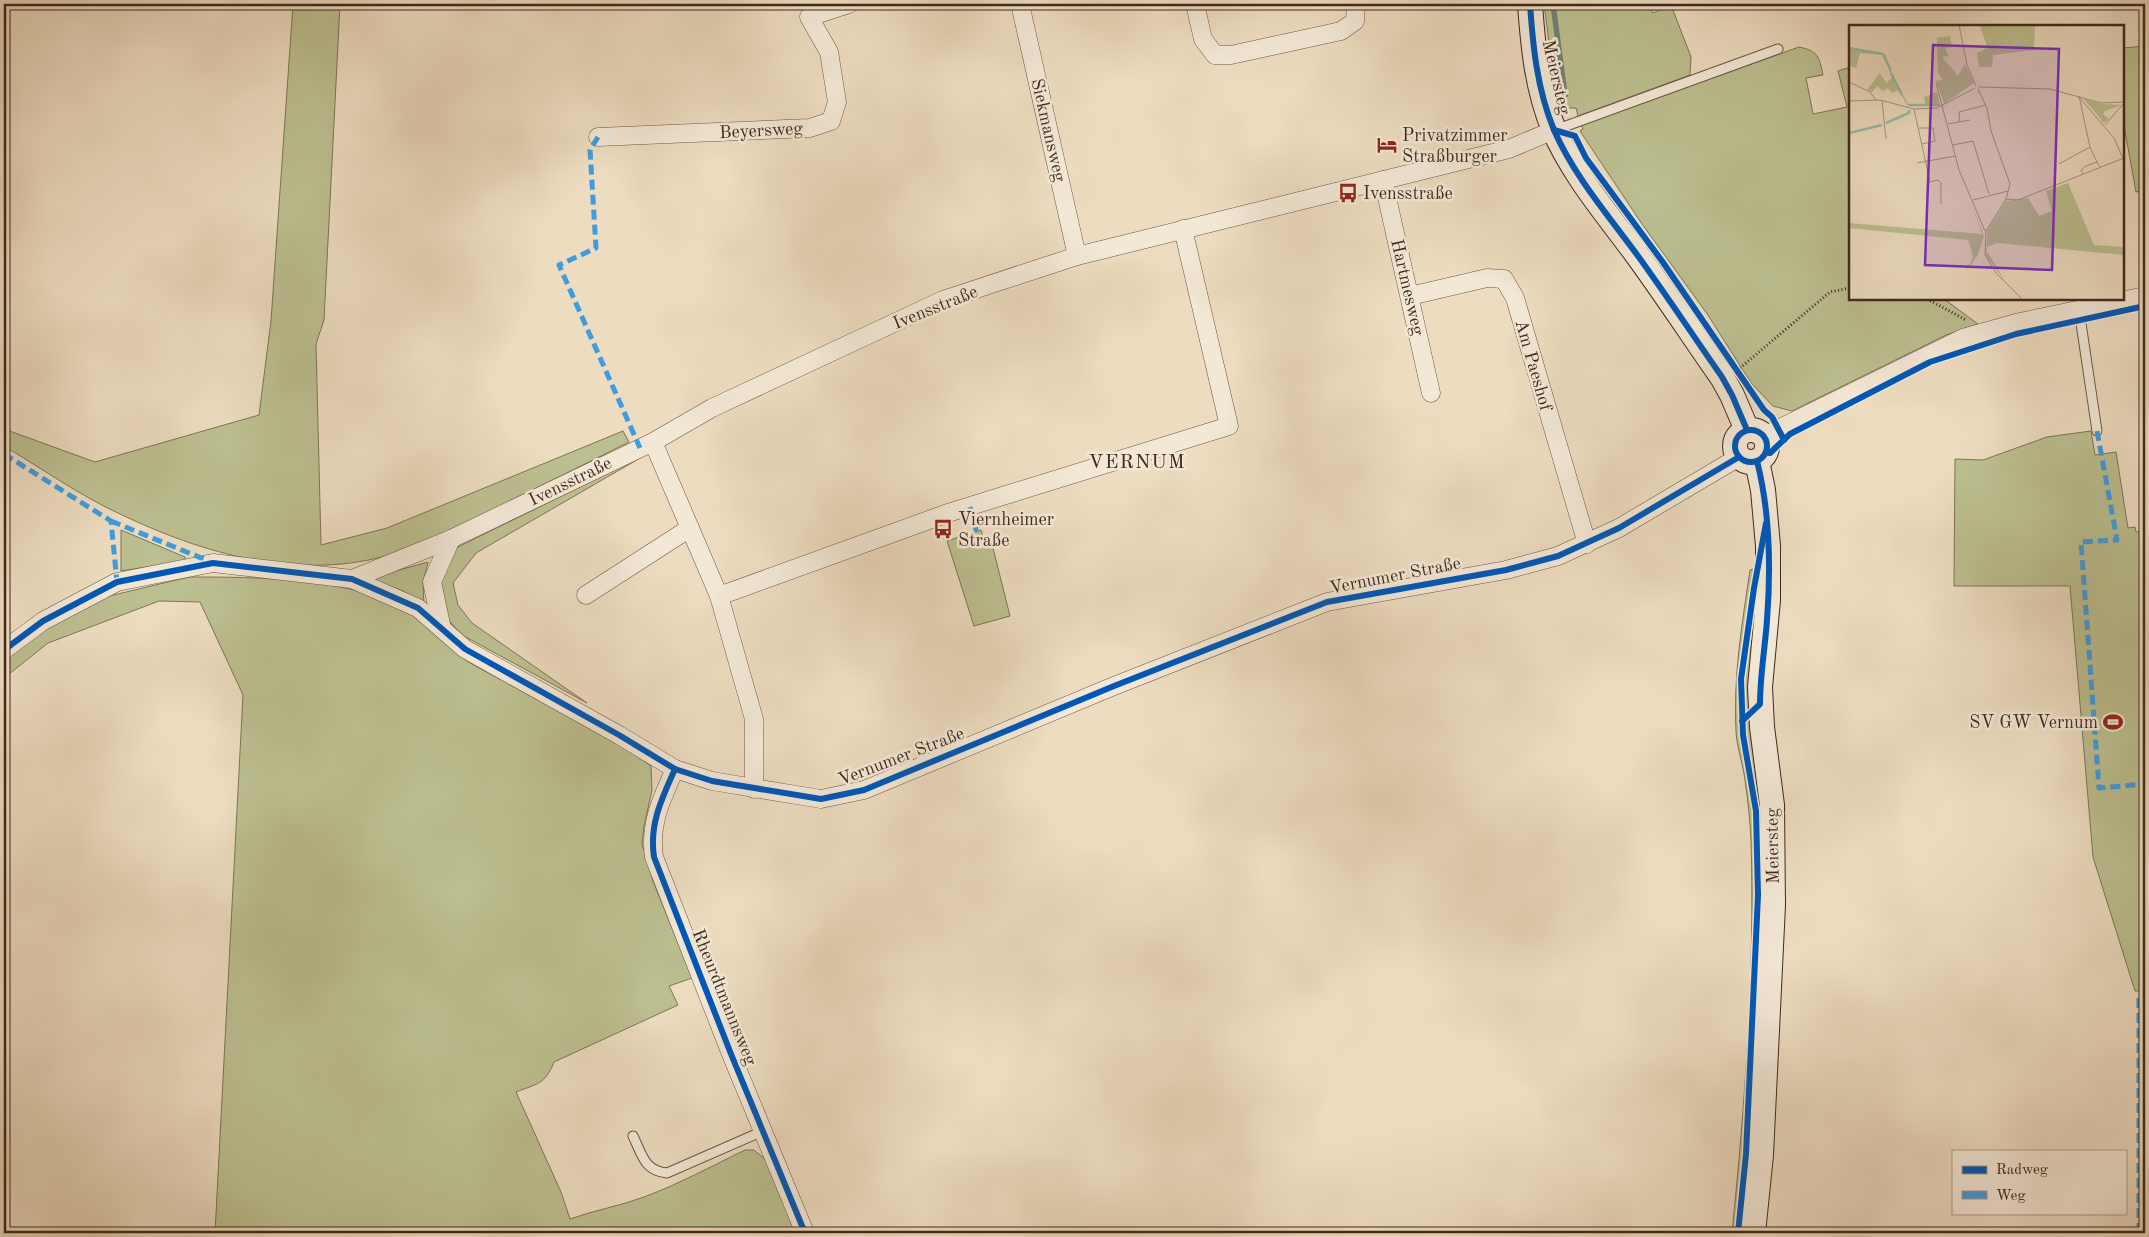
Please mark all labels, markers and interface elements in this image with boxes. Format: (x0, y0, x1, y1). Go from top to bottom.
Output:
inset map (1849, 25, 2124, 300)
street label: Meiersteg (1539, 38, 1573, 117)
street label: Siekmansweg (1027, 77, 1069, 184)
street label: Beyersweg (719, 120, 804, 142)
place label: Privatzimmer Straßburger (1402, 127, 1508, 166)
hotel icon: Privatzimmer Straßburger (1376, 134, 1398, 156)
bus stop icon: Ivensstraße (1337, 182, 1359, 204)
place label: Ivensstraße (1363, 185, 1453, 203)
street label: Hartmesweg (1387, 237, 1427, 337)
street label: Ivensstraße (890, 283, 980, 333)
street label: Am Paeshof (1511, 318, 1555, 414)
district label: VERNUM (1088, 453, 1186, 473)
street label: Ivensstraße (526, 454, 615, 510)
place label: Viernheimer Straße (958, 511, 1055, 550)
bus stop icon: Viernheimer Straße (932, 518, 954, 540)
street label: Vernumer Straße (1328, 554, 1463, 598)
sports icon: SV GW Vernum (2102, 711, 2124, 733)
place label: SV GW Vernum (1969, 714, 2098, 732)
street label: Vernumer Straße (836, 725, 967, 789)
street label: Meiersteg (1763, 808, 1783, 884)
street label: Rheurdtmannsweg (689, 927, 760, 1068)
legend (1952, 1150, 2126, 1214)
text: Radweg (1996, 1163, 2048, 1178)
text: Weg (1996, 1189, 2026, 1204)

